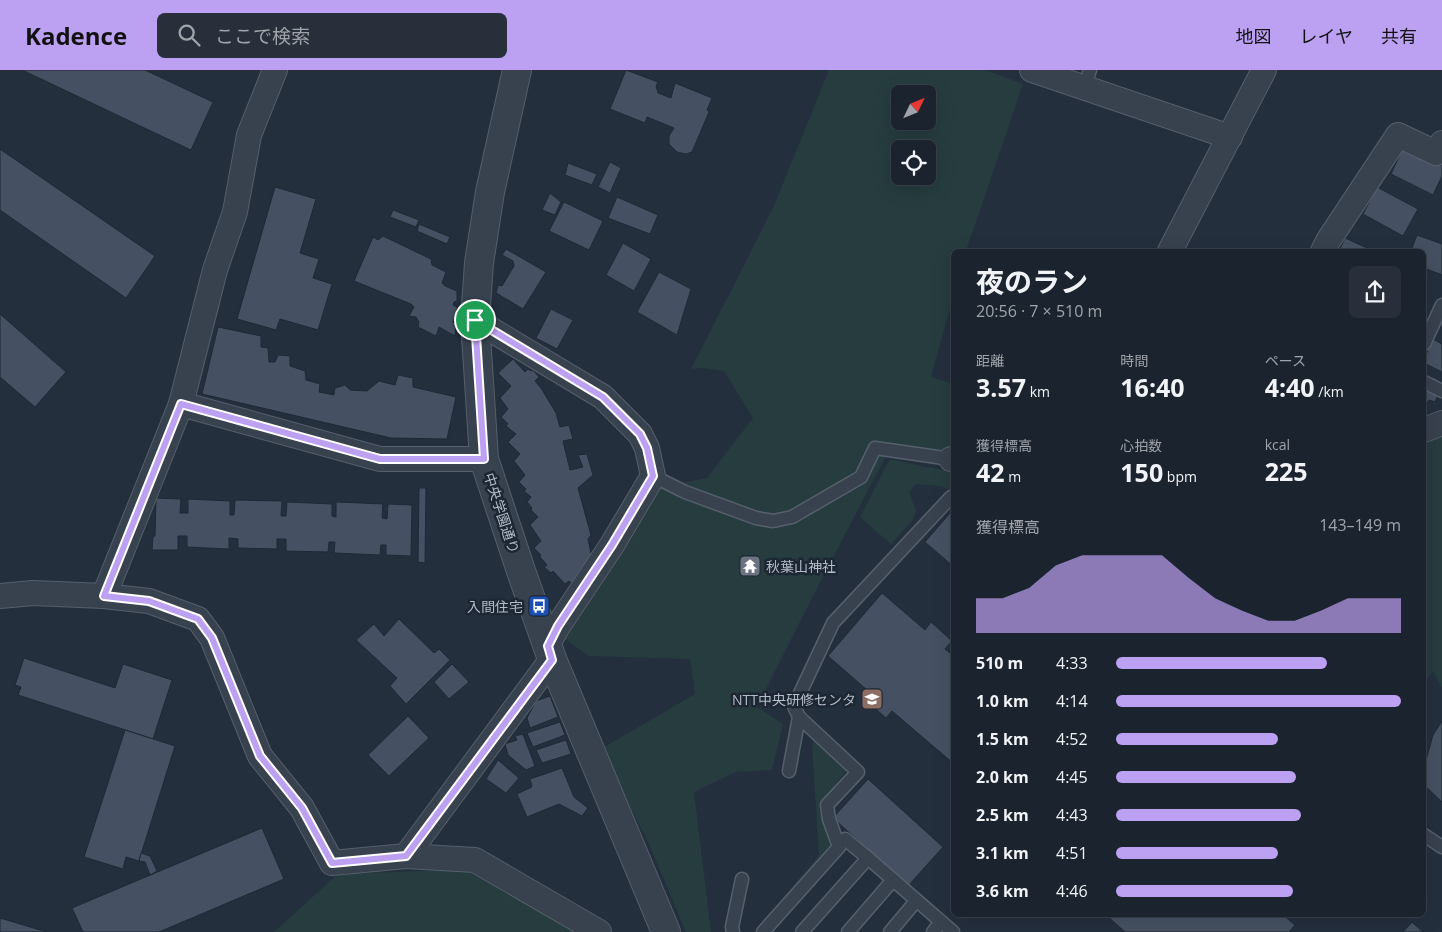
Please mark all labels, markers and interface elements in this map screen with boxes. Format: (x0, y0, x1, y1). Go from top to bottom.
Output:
search box (157, 13, 507, 58)
text: Kadence (25, 19, 127, 52)
icon: search (175, 21, 203, 49)
text: ここで検索 (215, 23, 310, 49)
text: 地図 (1236, 24, 1272, 48)
text: レイヤ (1300, 24, 1353, 48)
text: 共有 (1381, 24, 1417, 48)
north arrow (891, 85, 936, 130)
map controls (891, 85, 936, 185)
button: locate (891, 140, 936, 185)
text: 夜のラン (976, 262, 1088, 300)
button: share (1349, 266, 1401, 318)
pin (454, 299, 496, 341)
text: 20:56 · 7 × 510 m (976, 300, 1102, 322)
icon: arrive (461, 306, 489, 334)
text: 距離 (976, 351, 1004, 370)
text: 時間 (1120, 351, 1148, 370)
text: ペース (1265, 351, 1306, 370)
text: 3.57 (976, 370, 1026, 404)
text: 16:40 (1120, 370, 1185, 404)
text: 4:40 (1265, 370, 1315, 404)
text: km (1026, 382, 1050, 401)
text: /km (1315, 382, 1344, 401)
text: kcal (1265, 435, 1290, 454)
text: 獲得標高 (976, 436, 1032, 455)
text: 心拍数 (1120, 436, 1162, 455)
text: 225 (1265, 454, 1308, 488)
text: 42 (976, 455, 1005, 489)
text: 150 (1120, 455, 1163, 489)
text: m (1005, 467, 1021, 486)
text: bpm (1163, 467, 1197, 486)
street label: 中央学園通り (480, 470, 524, 556)
text: 143–149 m (1319, 514, 1401, 536)
text: 獲得標高 (976, 516, 1040, 538)
temple icon: 秋葉山神社 (738, 554, 762, 578)
place label: 秋葉山神社 (766, 557, 836, 576)
bus stop icon: 入間住宅 (527, 594, 551, 618)
place label: 入間住宅 (467, 597, 523, 616)
text: 510 m (976, 652, 1023, 674)
text: 4:33 (1056, 652, 1088, 674)
school or university icon: NTT中央研修センタ (860, 687, 884, 711)
place label: NTT中央研修センタ (732, 690, 856, 709)
text: 1.0 km (976, 690, 1029, 712)
text: 4:14 (1056, 690, 1088, 712)
text: 1.5 km (976, 728, 1029, 750)
text: 4:52 (1056, 728, 1088, 750)
text: 2.0 km (976, 766, 1029, 788)
text: 4:45 (1056, 766, 1088, 788)
text: 2.5 km (976, 804, 1029, 826)
text: 4:43 (1056, 804, 1088, 826)
text: 3.1 km (976, 842, 1029, 864)
text: 4:51 (1056, 842, 1088, 864)
text: 3.6 km (976, 880, 1029, 902)
text: 4:46 (1056, 880, 1088, 902)

